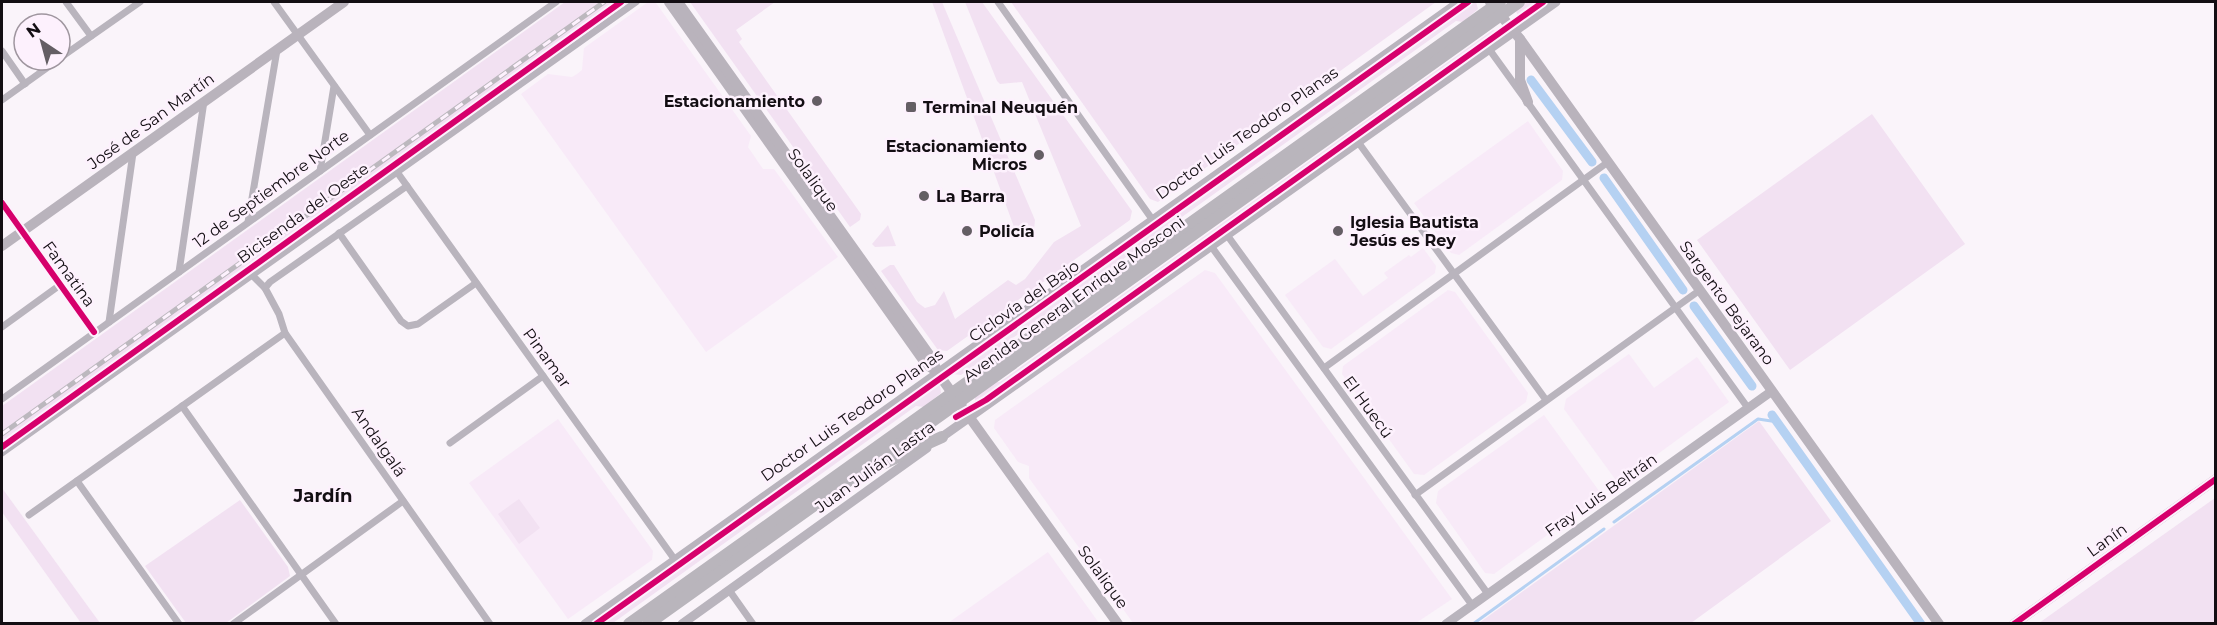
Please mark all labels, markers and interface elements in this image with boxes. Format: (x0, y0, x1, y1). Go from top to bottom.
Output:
north arrow (12, 12, 72, 72)
text: N (23, 19, 44, 42)
street label: Doctor Luis Teodoro Planas (1152, 63, 1342, 203)
street label: José de San Martín (83, 69, 218, 174)
place label: Estacionamiento (664, 92, 805, 111)
marker: Estacionamiento (810, 94, 824, 108)
place label: Terminal Neuquén (923, 98, 1078, 117)
marker: Terminal Neuquén (904, 100, 918, 114)
street label: 12 de Septiembre Norte (189, 126, 353, 252)
place label: Estacionamiento Micros (886, 137, 1027, 174)
street label: Solalique (784, 145, 842, 215)
marker: Estacionamiento Micros (1032, 148, 1046, 162)
street label: Bicisenda del Oeste (233, 159, 373, 267)
place label: La Barra (936, 187, 1005, 206)
marker: La Barra (917, 189, 931, 203)
street label: Avenida General Enrique Mosconi (959, 212, 1189, 386)
place label: Iglesia Bautista Jesús es Rey (1349, 213, 1479, 250)
place label: Policía (979, 222, 1035, 241)
marker: Policía (960, 224, 974, 238)
marker: Iglesia Bautista Jesús es Rey (1331, 224, 1345, 238)
street label: Famatina (39, 237, 99, 311)
street label: Sargento Bejarano (1676, 237, 1778, 369)
street label: Ciclovía del Bajo (965, 256, 1083, 346)
street label: Pinamar (519, 325, 575, 391)
street label: Doctor Luis Teodoro Planas (757, 345, 947, 485)
street label: El Huecú (1339, 372, 1397, 442)
street label: Andalgalá (348, 403, 410, 481)
street label: Juan Julián Lastra (811, 417, 939, 517)
street label: Fray Luis Beltrán (1541, 449, 1661, 541)
district label: Jardín (293, 485, 352, 507)
street label: Lanín (2083, 519, 2131, 561)
street label: Solalique (1074, 542, 1132, 612)

